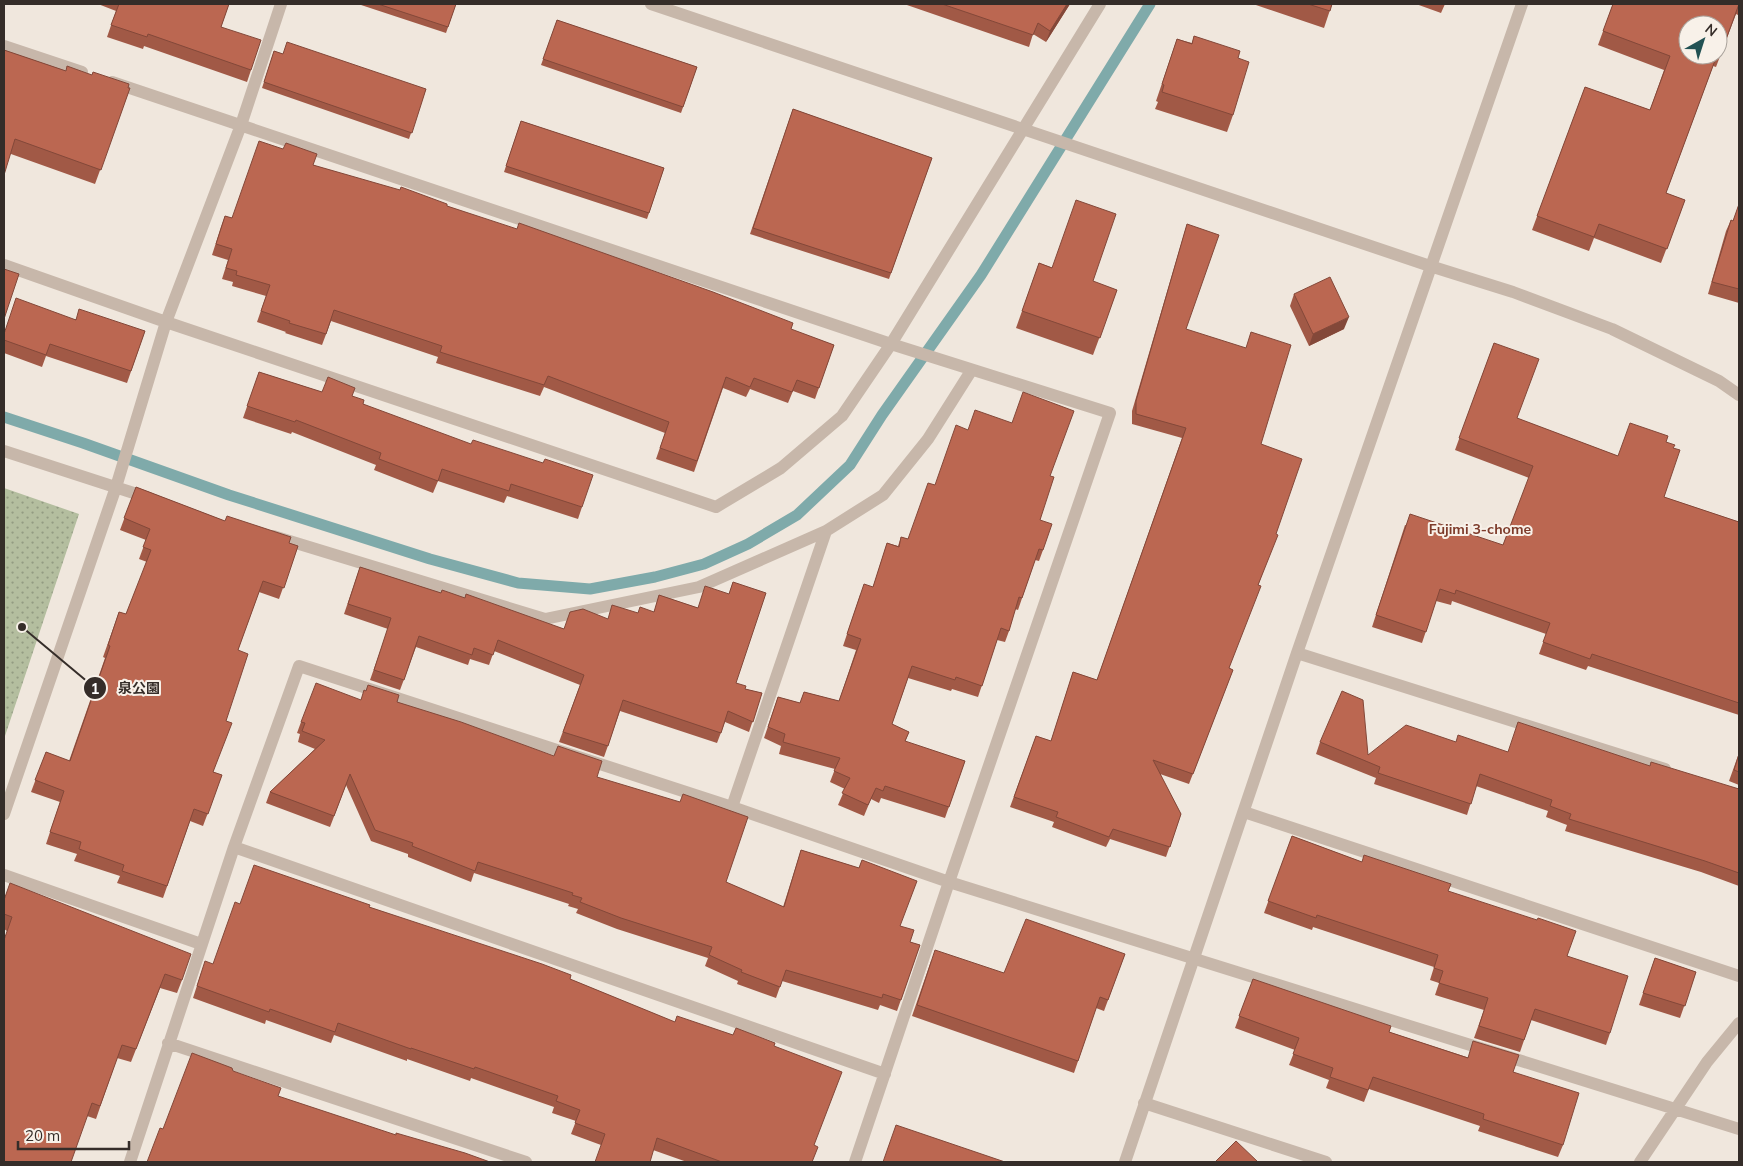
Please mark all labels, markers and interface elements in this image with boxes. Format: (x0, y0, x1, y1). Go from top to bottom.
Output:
north arrow (1678, 15, 1728, 65)
text: N (1701, 20, 1721, 40)
district label: Fujimi 3-chome (1429, 520, 1531, 538)
callout: 泉公園 (83, 674, 170, 703)
text: 1 (90, 679, 100, 698)
text: 泉公園 (118, 679, 160, 697)
scale bar (18, 1118, 129, 1150)
text: 20 m (25, 1126, 60, 1145)

